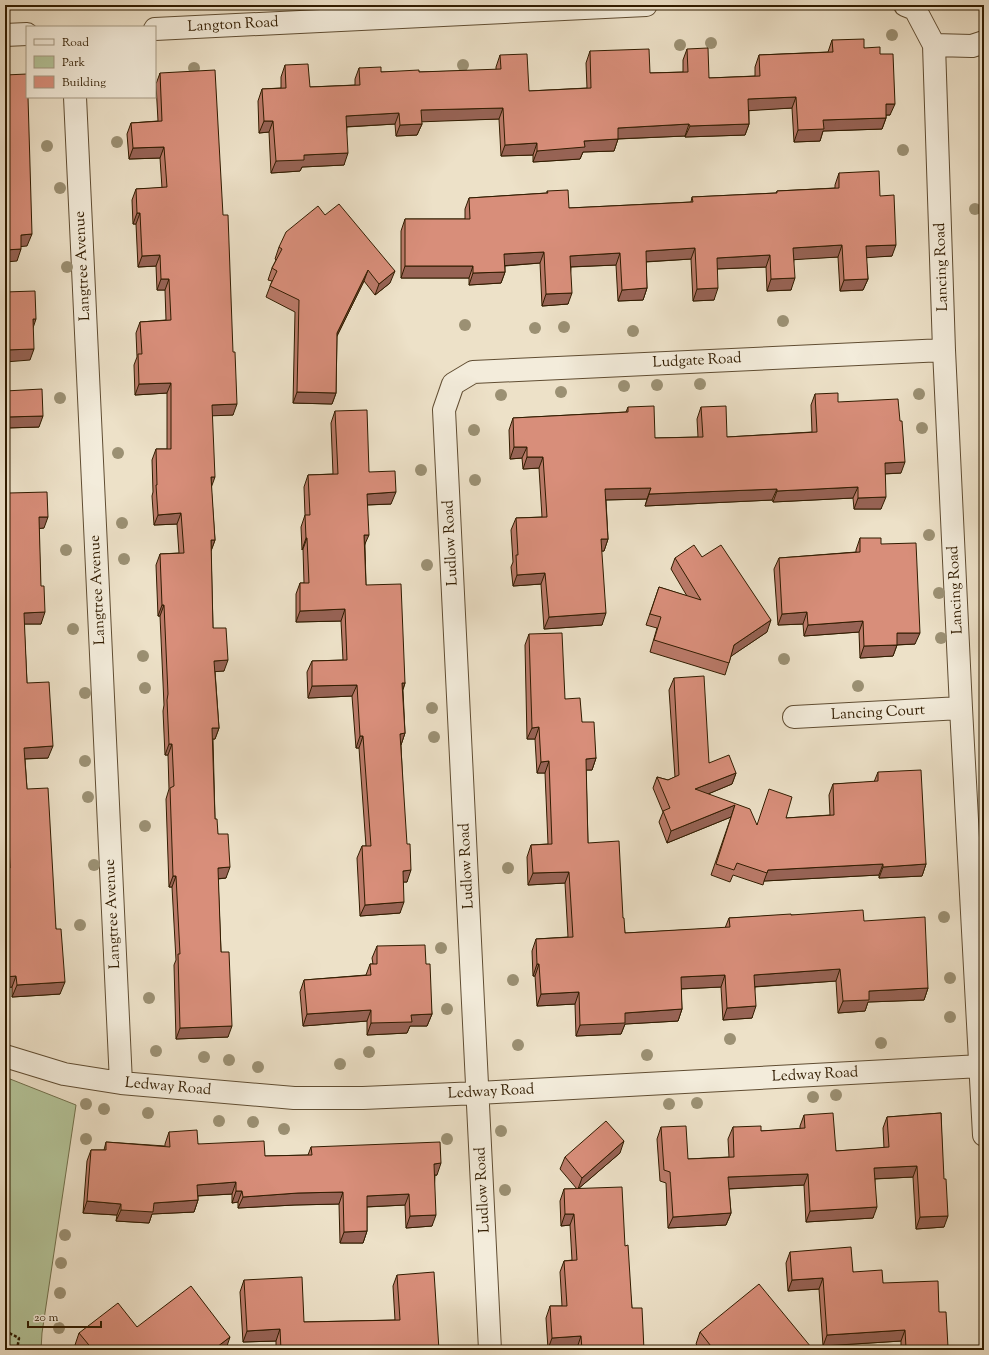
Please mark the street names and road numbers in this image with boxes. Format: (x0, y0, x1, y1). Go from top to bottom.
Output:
street label: Langton Road (187, 12, 280, 38)
street label: Langtree Avenue (70, 210, 96, 321)
street label: Lancing Road (930, 222, 954, 312)
street label: Ludgate Road (652, 348, 743, 374)
street label: Ludlow Road (438, 499, 464, 587)
street label: Langtree Avenue (85, 534, 111, 645)
street label: Lancing Road (943, 545, 969, 635)
street label: Lancing Court (830, 700, 926, 726)
street label: Ludlow Road (454, 822, 480, 910)
street label: Langtree Avenue (100, 858, 126, 969)
street label: Ledway Road (771, 1062, 859, 1088)
street label: Ledway Road (124, 1073, 213, 1101)
street label: Ledway Road (447, 1079, 535, 1105)
street label: Ludlow Road (470, 1146, 496, 1234)

